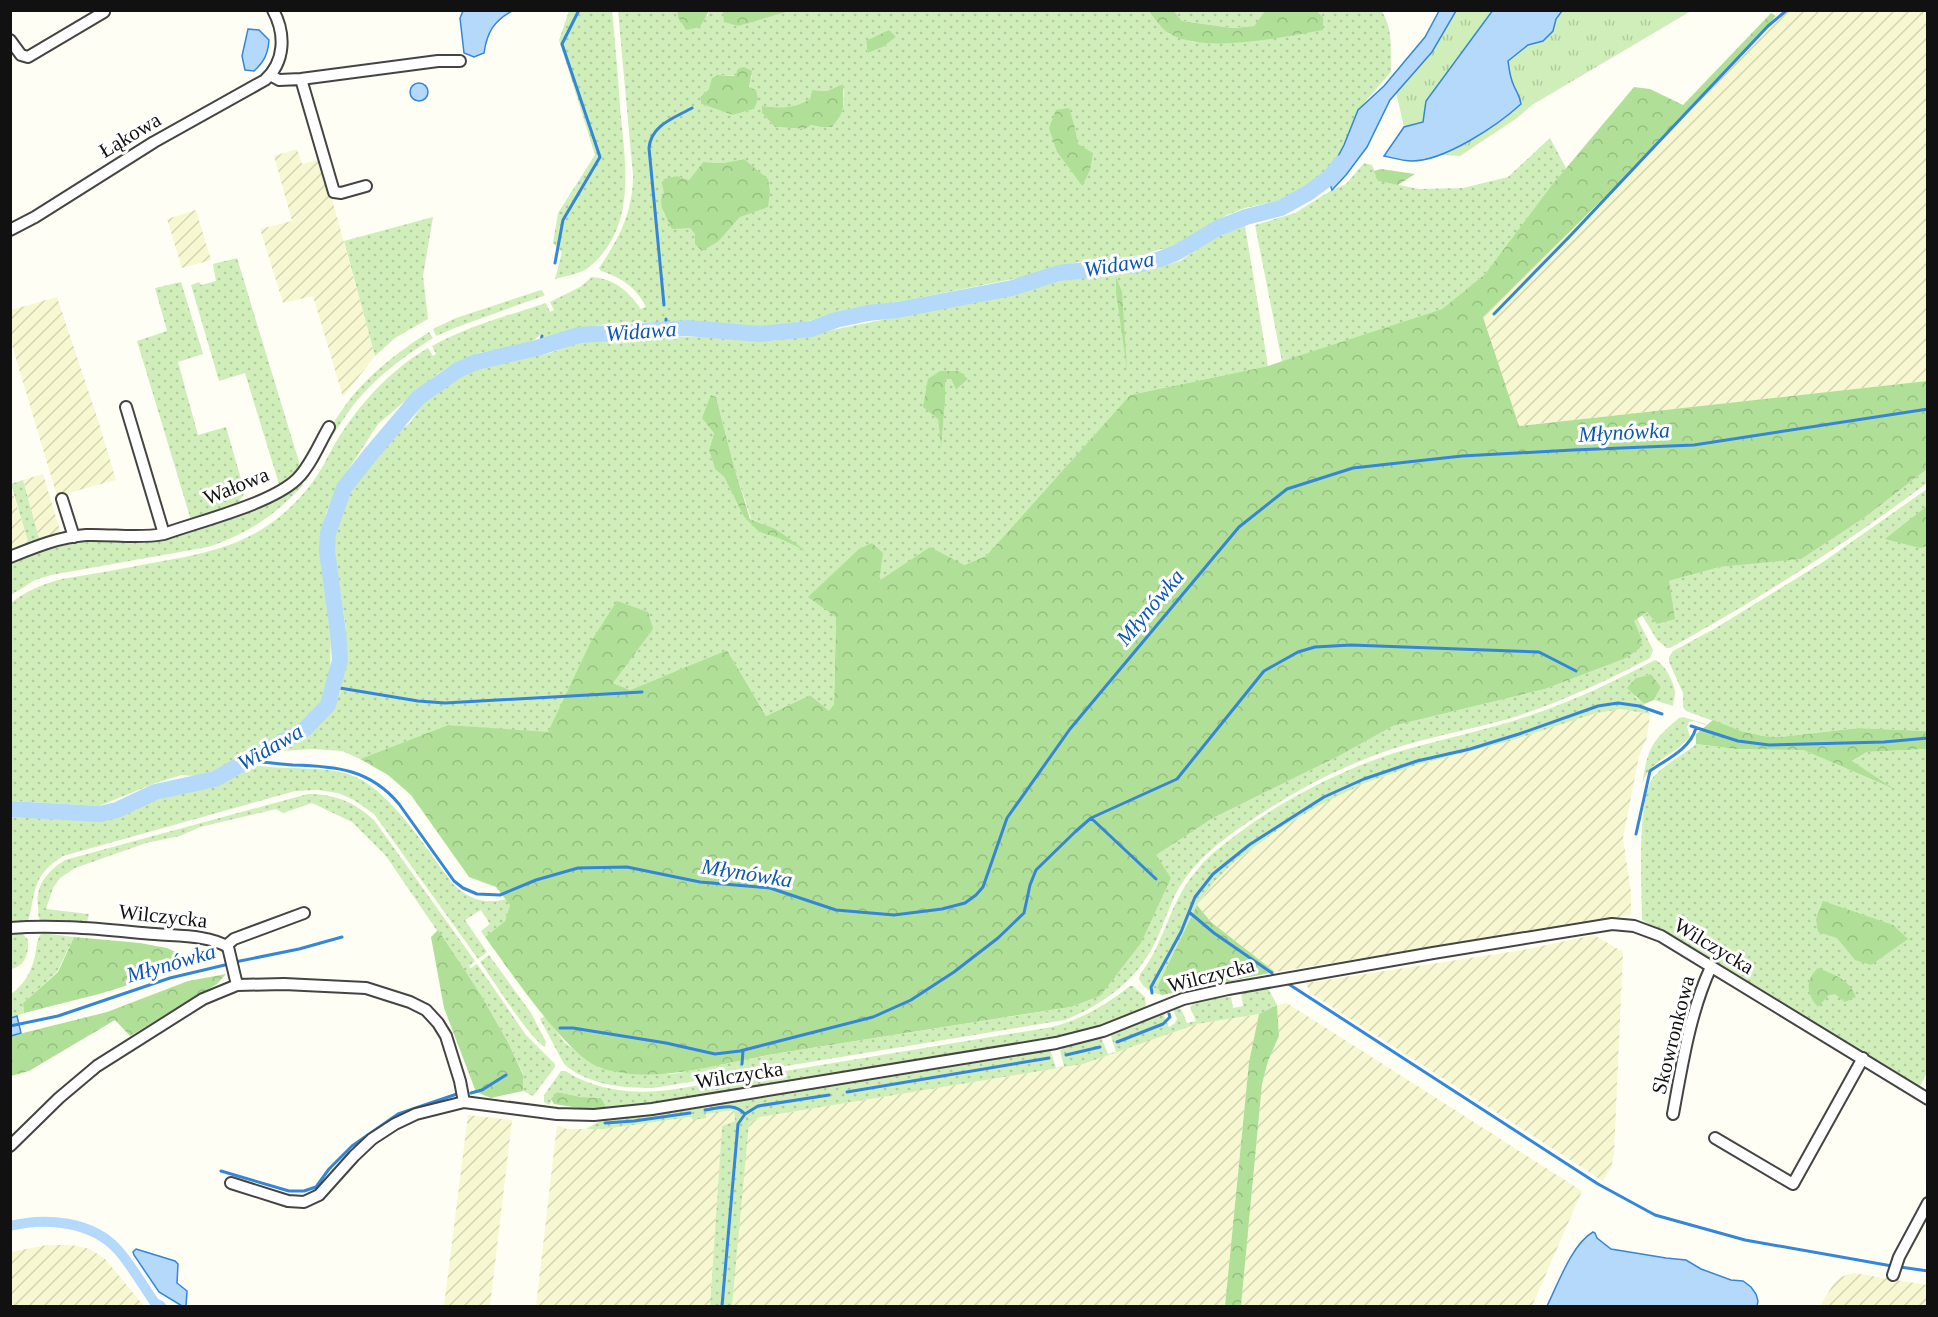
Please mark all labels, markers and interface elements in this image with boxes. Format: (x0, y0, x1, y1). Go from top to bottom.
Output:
street label: Łąkowa (95, 107, 166, 163)
water label: Widawa (1082, 246, 1156, 282)
water label: Widawa (605, 316, 677, 346)
water label: Młynówka (1577, 417, 1670, 447)
street label: Wałowa (200, 462, 273, 510)
water label: Młynówka (1110, 564, 1189, 651)
water label: Widawa (233, 718, 307, 776)
water label: Młynówka (699, 853, 794, 893)
street label: Wilczycka (118, 899, 209, 933)
street label: Wilczycka (1670, 913, 1759, 980)
water label: Młynówka (123, 938, 218, 988)
street label: Wilczycka (1165, 952, 1258, 997)
street label: Skowronkowa (1647, 973, 1699, 1097)
street label: Wilczycka (693, 1056, 785, 1094)

